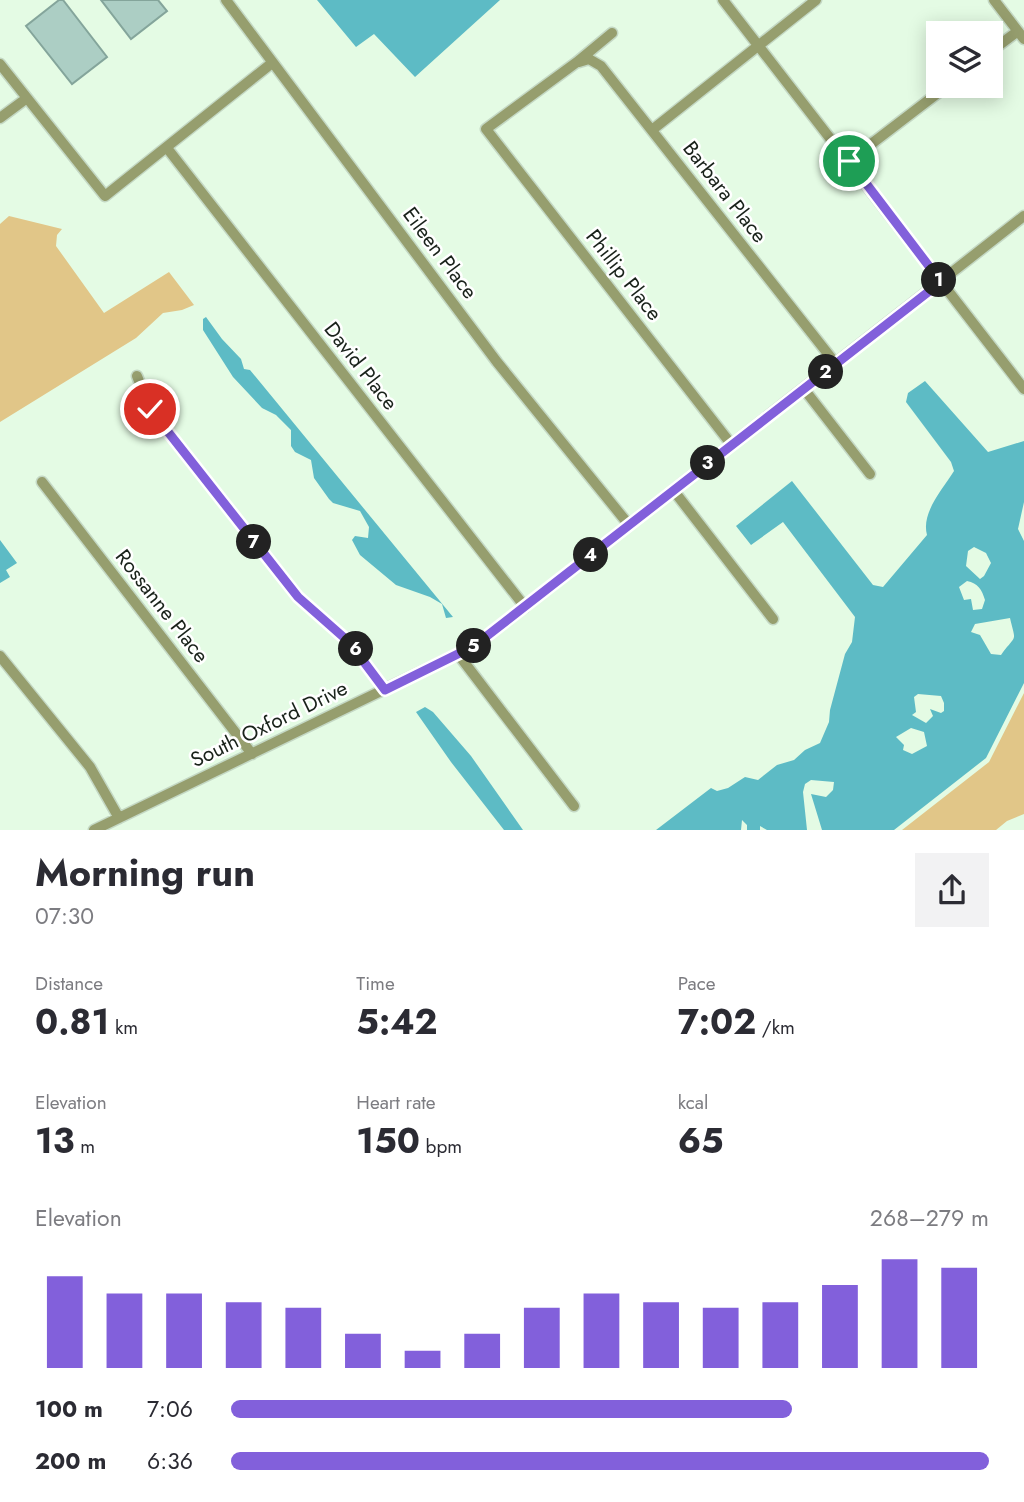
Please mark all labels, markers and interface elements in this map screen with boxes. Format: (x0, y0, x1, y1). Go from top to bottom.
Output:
map controls (926, 21, 1003, 98)
button: layers (926, 21, 1003, 98)
pin (819, 131, 879, 191)
street label: Barbara Place (676, 135, 774, 249)
icon: arrive (830, 142, 868, 180)
street label: Eileen Place (395, 201, 485, 305)
street label: Phillip Place (579, 223, 669, 327)
pin: 1 (922, 262, 956, 298)
text: 1 (934, 266, 943, 293)
street label: David Place (317, 316, 405, 417)
pin: 2 (808, 354, 844, 390)
text: 2 (819, 358, 832, 385)
pin (120, 379, 180, 439)
icon: check (131, 390, 169, 428)
pin: 3 (690, 446, 726, 480)
text: 3 (702, 449, 713, 476)
pin: 7 (236, 524, 272, 560)
text: 7 (248, 528, 259, 555)
pin: 4 (574, 538, 608, 572)
text: 4 (584, 541, 597, 568)
street label: Rossanne Place (108, 543, 216, 669)
pin: 5 (456, 628, 491, 664)
pin: 6 (338, 632, 374, 666)
text: 5 (467, 632, 480, 659)
text: 6 (349, 635, 362, 662)
street label: South Oxford Drive (185, 673, 353, 775)
text: Morning run (35, 845, 255, 900)
button: share (915, 853, 989, 927)
text: 07:30 (35, 899, 94, 933)
text: Distance (35, 970, 103, 997)
text: Time (356, 970, 395, 997)
text: Pace (678, 970, 716, 997)
text: 0.81 (35, 997, 109, 1047)
text: 5:42 (356, 997, 438, 1047)
text: 7:02 (678, 997, 756, 1047)
text: km (109, 1014, 138, 1041)
text: /km (756, 1014, 795, 1041)
text: Elevation (35, 1089, 107, 1116)
text: Heart rate (356, 1089, 436, 1116)
text: kcal (678, 1089, 708, 1116)
text: 13 (35, 1116, 75, 1166)
text: 150 (356, 1116, 420, 1166)
text: 65 (678, 1116, 724, 1166)
text: m (75, 1133, 95, 1160)
text: bpm (420, 1133, 462, 1160)
text: Elevation (35, 1201, 122, 1235)
text: 268–279 m (870, 1201, 989, 1235)
text: 100 m (35, 1392, 103, 1426)
text: 7:06 (147, 1392, 193, 1426)
text: 200 m (35, 1444, 106, 1478)
text: 6:36 (147, 1444, 193, 1478)

